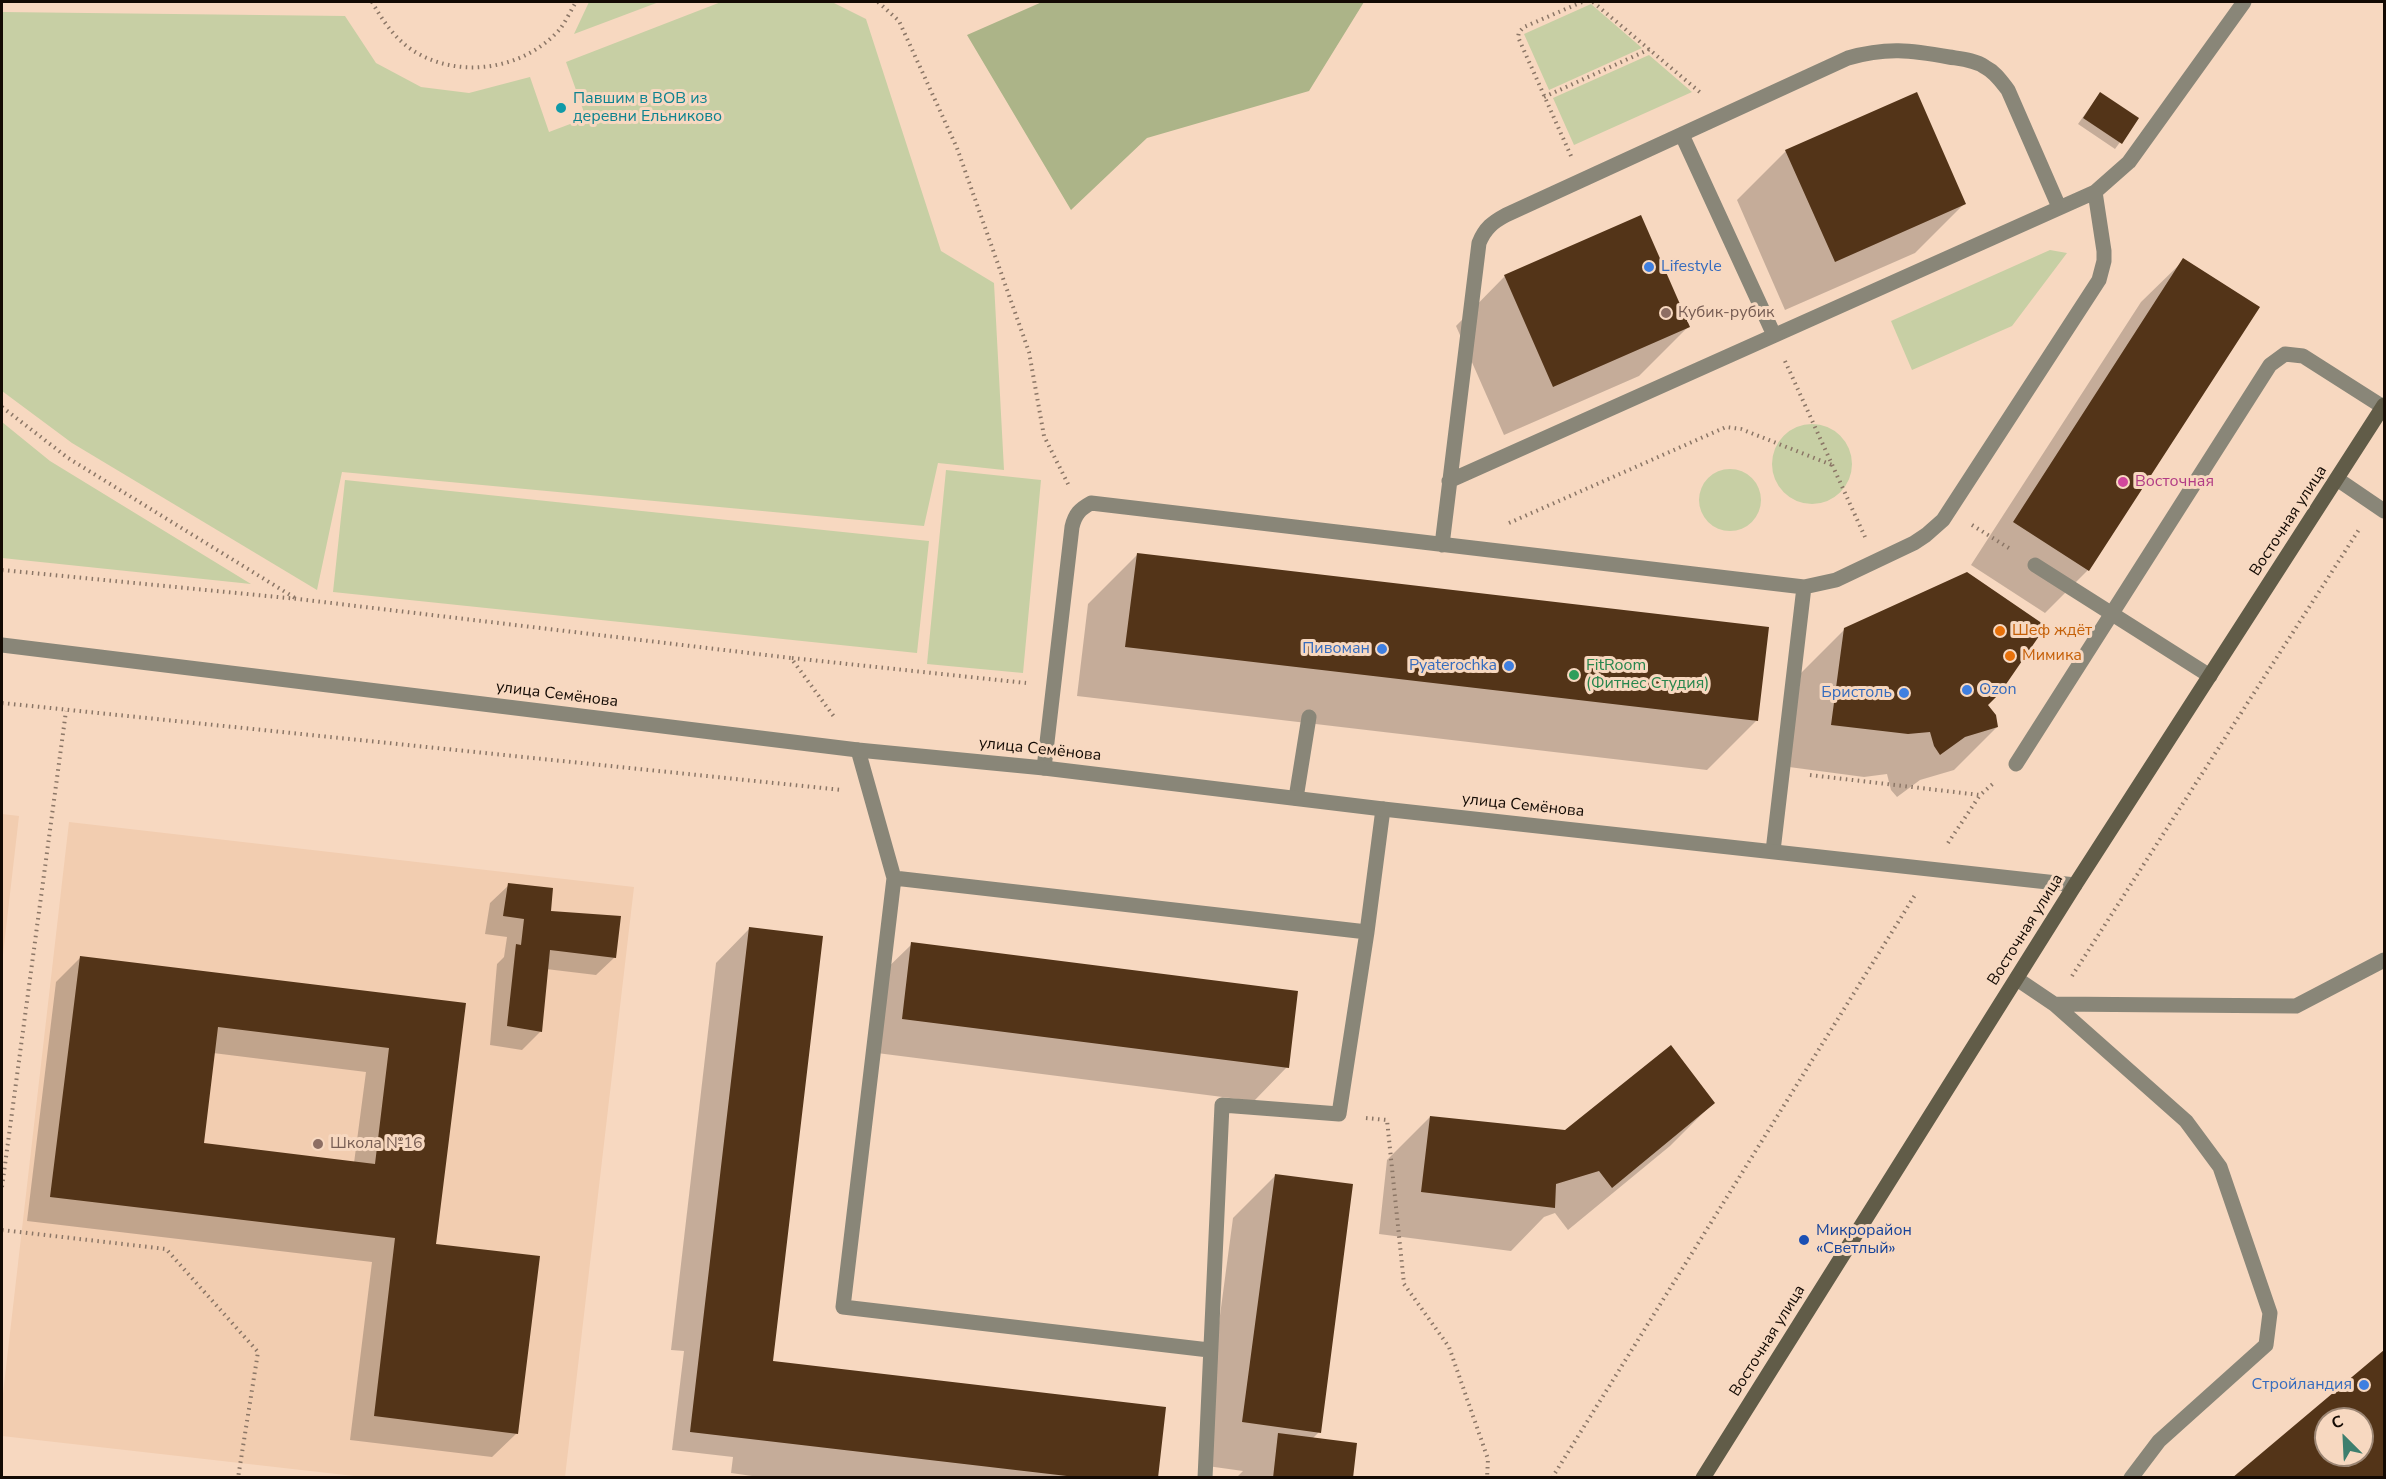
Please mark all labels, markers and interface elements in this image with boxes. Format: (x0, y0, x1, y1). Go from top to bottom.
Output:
place label: Павшим в ВОВ из деревни Ельниково (573, 89, 722, 127)
marker: Павшим в ВОВ из деревни Ельниково (554, 101, 568, 115)
place label: Lifestyle (1661, 257, 1722, 277)
marker: Lifestyle (1642, 260, 1656, 274)
place label: Кубик-рубик (1678, 303, 1774, 323)
marker: Кубик-рубик (1659, 306, 1673, 320)
street label: Восточная улица (2246, 462, 2332, 580)
place label: Восточная (2135, 472, 2214, 492)
marker: Восточная (2116, 475, 2130, 489)
place label: Шеф ждёт (2012, 621, 2092, 641)
marker: Шеф ждёт (1993, 624, 2007, 638)
place label: Пивоман (1302, 639, 1370, 659)
marker: Пивоман (1375, 642, 1389, 656)
place label: Мимика (2022, 646, 2082, 666)
marker: Мимика (2003, 649, 2017, 663)
place label: Pyaterochka (1409, 656, 1497, 676)
place label: FitRoom (Фитнес Студия) (1586, 656, 1709, 694)
marker: Pyaterochka (1502, 659, 1516, 673)
marker: FitRoom (Фитнес Студия) (1567, 668, 1581, 682)
street label: улица Семёнова (495, 678, 619, 712)
place label: Ozon (1979, 680, 2017, 700)
place label: Бристоль (1821, 683, 1892, 703)
marker: Ozon (1960, 683, 1974, 697)
marker: Бристоль (1897, 686, 1911, 700)
street label: улица Семёнова (978, 734, 1102, 766)
street label: улица Семёнова (1461, 790, 1585, 822)
street label: Восточная улица (1984, 871, 2068, 989)
place label: Школа №16 (330, 1134, 423, 1154)
marker: Школа №16 (311, 1137, 325, 1151)
place label: Микрорайон «Светлый» (1816, 1221, 1912, 1259)
marker: Микрорайон «Светлый» (1797, 1233, 1811, 1247)
street label: Восточная улица (1726, 1282, 1810, 1400)
place label: Стройландия (2252, 1375, 2352, 1395)
marker: Стройландия (2357, 1378, 2371, 1392)
north arrow (2314, 1407, 2374, 1467)
text: С (2328, 1410, 2347, 1435)

